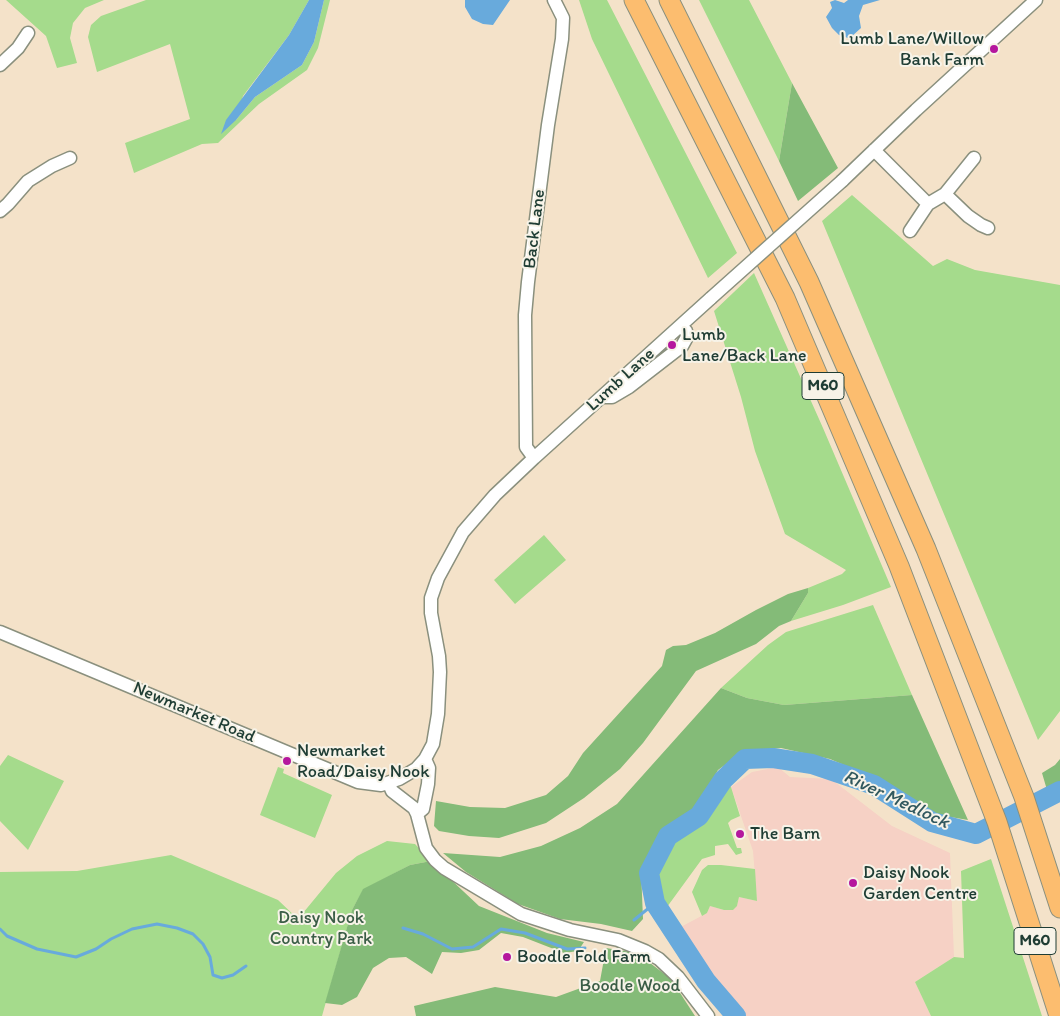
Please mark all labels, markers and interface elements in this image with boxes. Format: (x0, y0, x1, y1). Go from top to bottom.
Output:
place label: Lumb Lane/Willow Bank Farm (840, 28, 984, 70)
marker: Lumb Lane/Willow Bank Farm (988, 43, 1000, 55)
street label: Back Lane (519, 188, 551, 270)
place label: Lumb Lane/Back Lane (682, 324, 807, 366)
marker: Lumb Lane/Back Lane (666, 339, 678, 351)
street label: Lumb Lane (582, 344, 660, 416)
road number: M60 (802, 372, 844, 400)
street label: Newmarket Road (129, 677, 259, 749)
place label: Newmarket Road/Daisy Nook (297, 740, 430, 782)
marker: Newmarket Road/Daisy Nook (281, 755, 293, 767)
water label: River Medlock (840, 766, 952, 834)
place label: The Barn (750, 823, 820, 845)
marker: The Barn (734, 828, 746, 840)
place label: Daisy Nook Garden Centre (863, 862, 977, 904)
marker: Daisy Nook Garden Centre (847, 877, 859, 889)
park label: Daisy Nook Country Park (270, 907, 372, 950)
road number: M60 (1014, 928, 1056, 954)
place label: Boodle Fold Farm (517, 946, 651, 968)
marker: Boodle Fold Farm (501, 951, 513, 963)
park label: Boodle Wood (580, 975, 680, 997)

